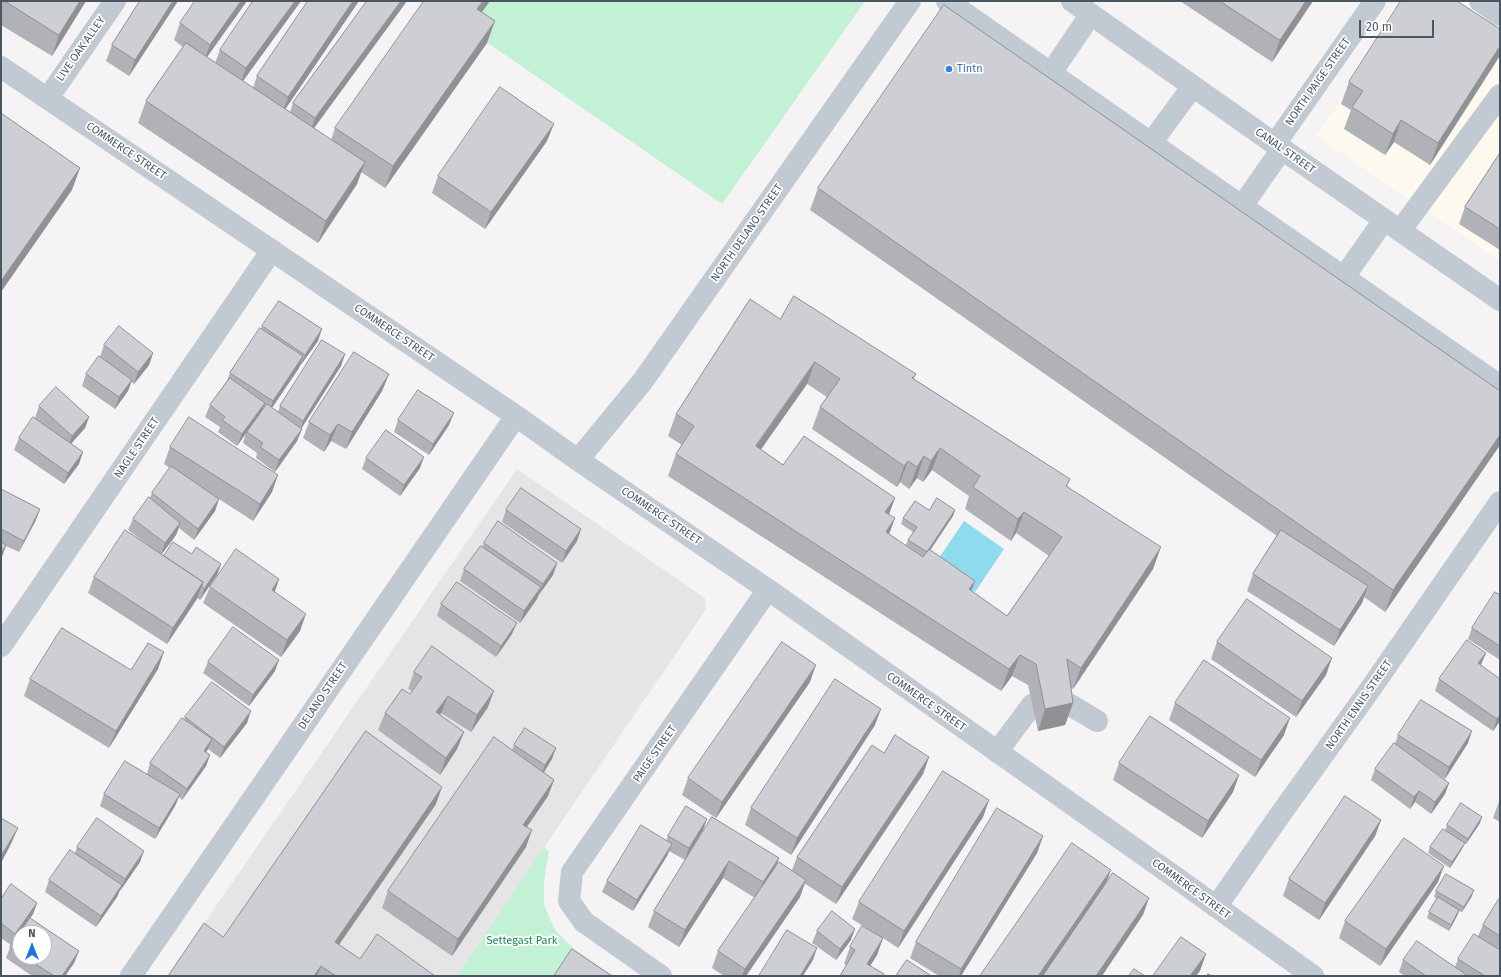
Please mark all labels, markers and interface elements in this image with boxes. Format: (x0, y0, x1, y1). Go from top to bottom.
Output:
scale bar (1361, 12, 1436, 38)
street label: LIVE OAK ALLEY (54, 14, 108, 84)
text: 20 m (1366, 20, 1392, 34)
street label: NORTH PAIGE STREET (1283, 36, 1353, 128)
place label: Tintn (957, 62, 983, 76)
marker: Tintn (944, 64, 954, 74)
street label: COMMERCE STREET (84, 119, 168, 183)
street label: CANAL STREET (1252, 125, 1318, 177)
street label: NORTH DELANO STREET (708, 182, 786, 284)
street label: COMMERCE STREET (352, 301, 436, 365)
street label: NAGLE STREET (112, 415, 162, 481)
street label: COMMERCE STREET (619, 484, 703, 548)
street label: NORTH ENNIS STREET (1323, 658, 1395, 752)
street label: DELANO STREET (296, 660, 350, 732)
street label: COMMERCE STREET (884, 670, 968, 734)
street label: PAIGE STREET (631, 723, 679, 785)
street label: COMMERCE STREET (1149, 856, 1233, 922)
north arrow (12, 925, 52, 965)
text: N (28, 927, 36, 940)
park label: Settegast Park (487, 934, 557, 948)

